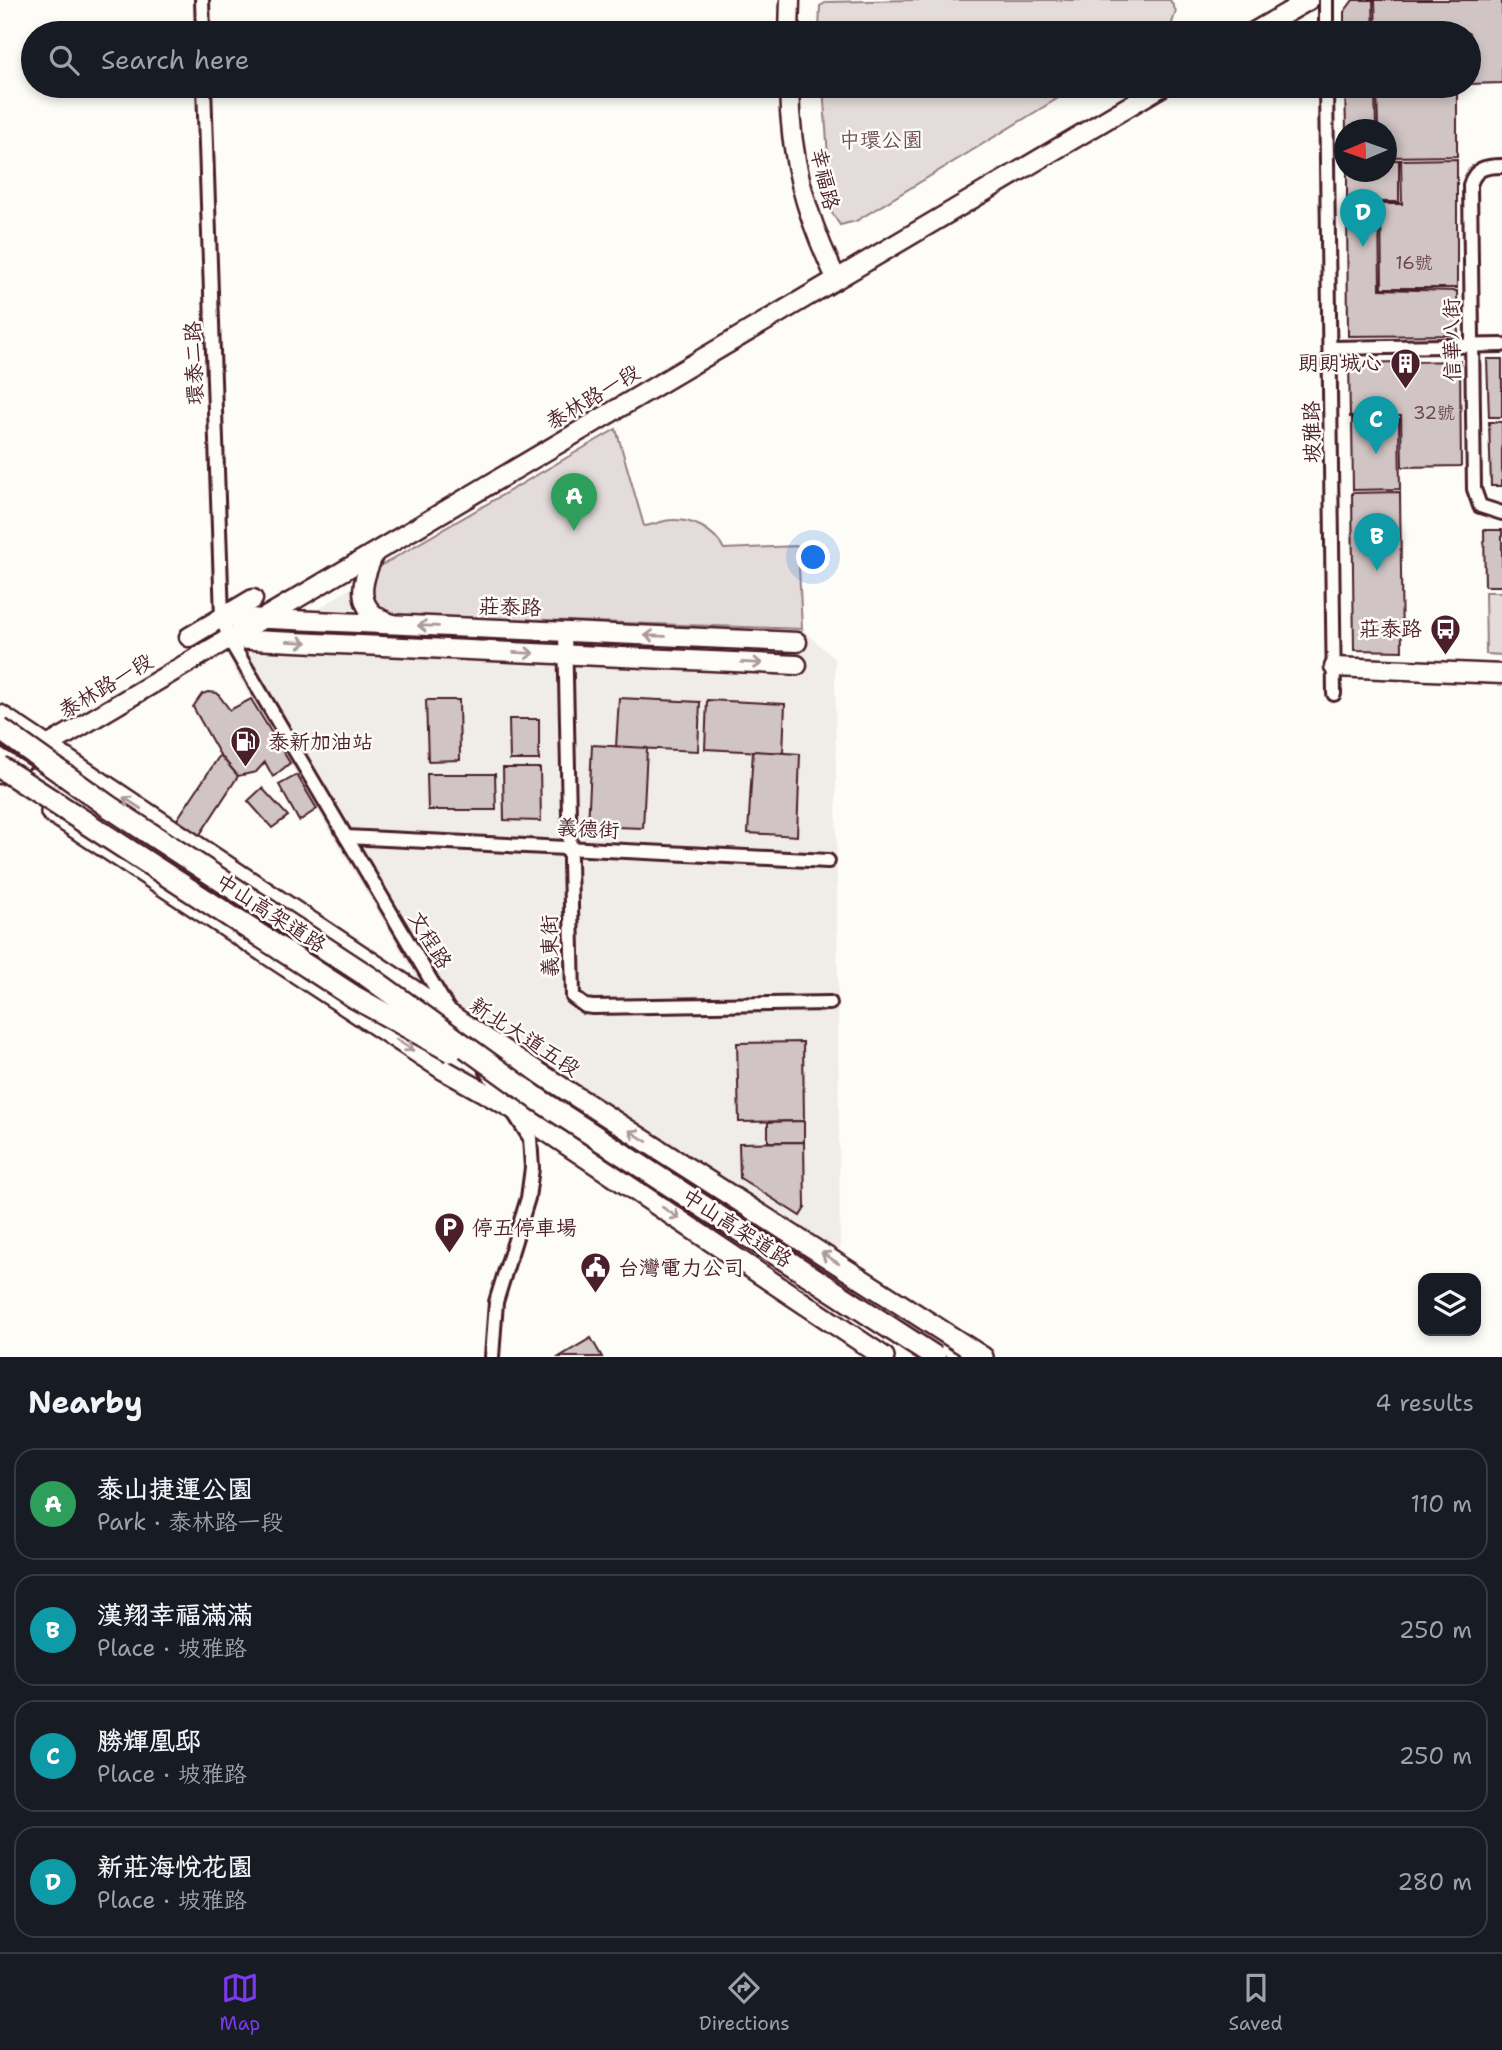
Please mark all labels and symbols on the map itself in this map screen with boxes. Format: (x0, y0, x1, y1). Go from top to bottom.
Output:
north arrow (1334, 119, 1397, 182)
park label: 中環公園 (839, 126, 923, 154)
street label: 幸福路 (804, 145, 846, 213)
pin: D (1340, 189, 1386, 247)
house number: 16號 (1395, 251, 1433, 275)
street label: 信華八街 (1437, 298, 1467, 382)
street label: 環泰二路 (179, 321, 209, 405)
building icon: 朗朗城心 (1388, 346, 1422, 390)
place label: 朗朗城心 (1298, 349, 1382, 377)
street label: 泰林路一段 (541, 358, 645, 436)
pin: C (1353, 396, 1399, 454)
street label: 坡雅路 (1297, 400, 1327, 464)
house number: 32號 (1413, 401, 1455, 425)
pin: A (551, 473, 597, 531)
pin: B (1354, 513, 1400, 571)
your location (796, 540, 830, 574)
street label: 莊泰路 (478, 592, 542, 622)
bus stop icon: 莊泰路 (1428, 612, 1462, 656)
place label: 莊泰路 (1359, 615, 1422, 643)
one-way arrow (417, 620, 440, 633)
one-way arrow (644, 629, 667, 642)
one-way arrow (285, 635, 308, 648)
one-way arrow (513, 646, 536, 659)
street label: 泰林路一段 (54, 647, 158, 725)
one-way arrow (740, 657, 763, 670)
fuel station icon: 泰新加油站 (228, 725, 262, 769)
place label: 泰新加油站 (268, 728, 373, 756)
one-way arrow (122, 796, 142, 810)
street label: 義德街 (556, 813, 620, 845)
street label: 中山高架道路 (211, 867, 331, 959)
street label: 文程路 (402, 906, 458, 974)
street label: 義東街 (535, 914, 565, 978)
street label: 新北大道五段 (465, 991, 585, 1083)
one-way arrow (395, 1038, 415, 1052)
one-way arrow (628, 1128, 648, 1142)
street label: 中山高架道路 (677, 1182, 797, 1274)
one-way arrow (661, 1206, 680, 1221)
parking icon: 停五停車場 (432, 1211, 466, 1255)
place label: 停五停車場 (472, 1214, 577, 1242)
one-way arrow (820, 1250, 840, 1264)
public building icon: 台灣電力公司 (578, 1251, 612, 1295)
place label: 台灣電力公司 (618, 1254, 744, 1282)

